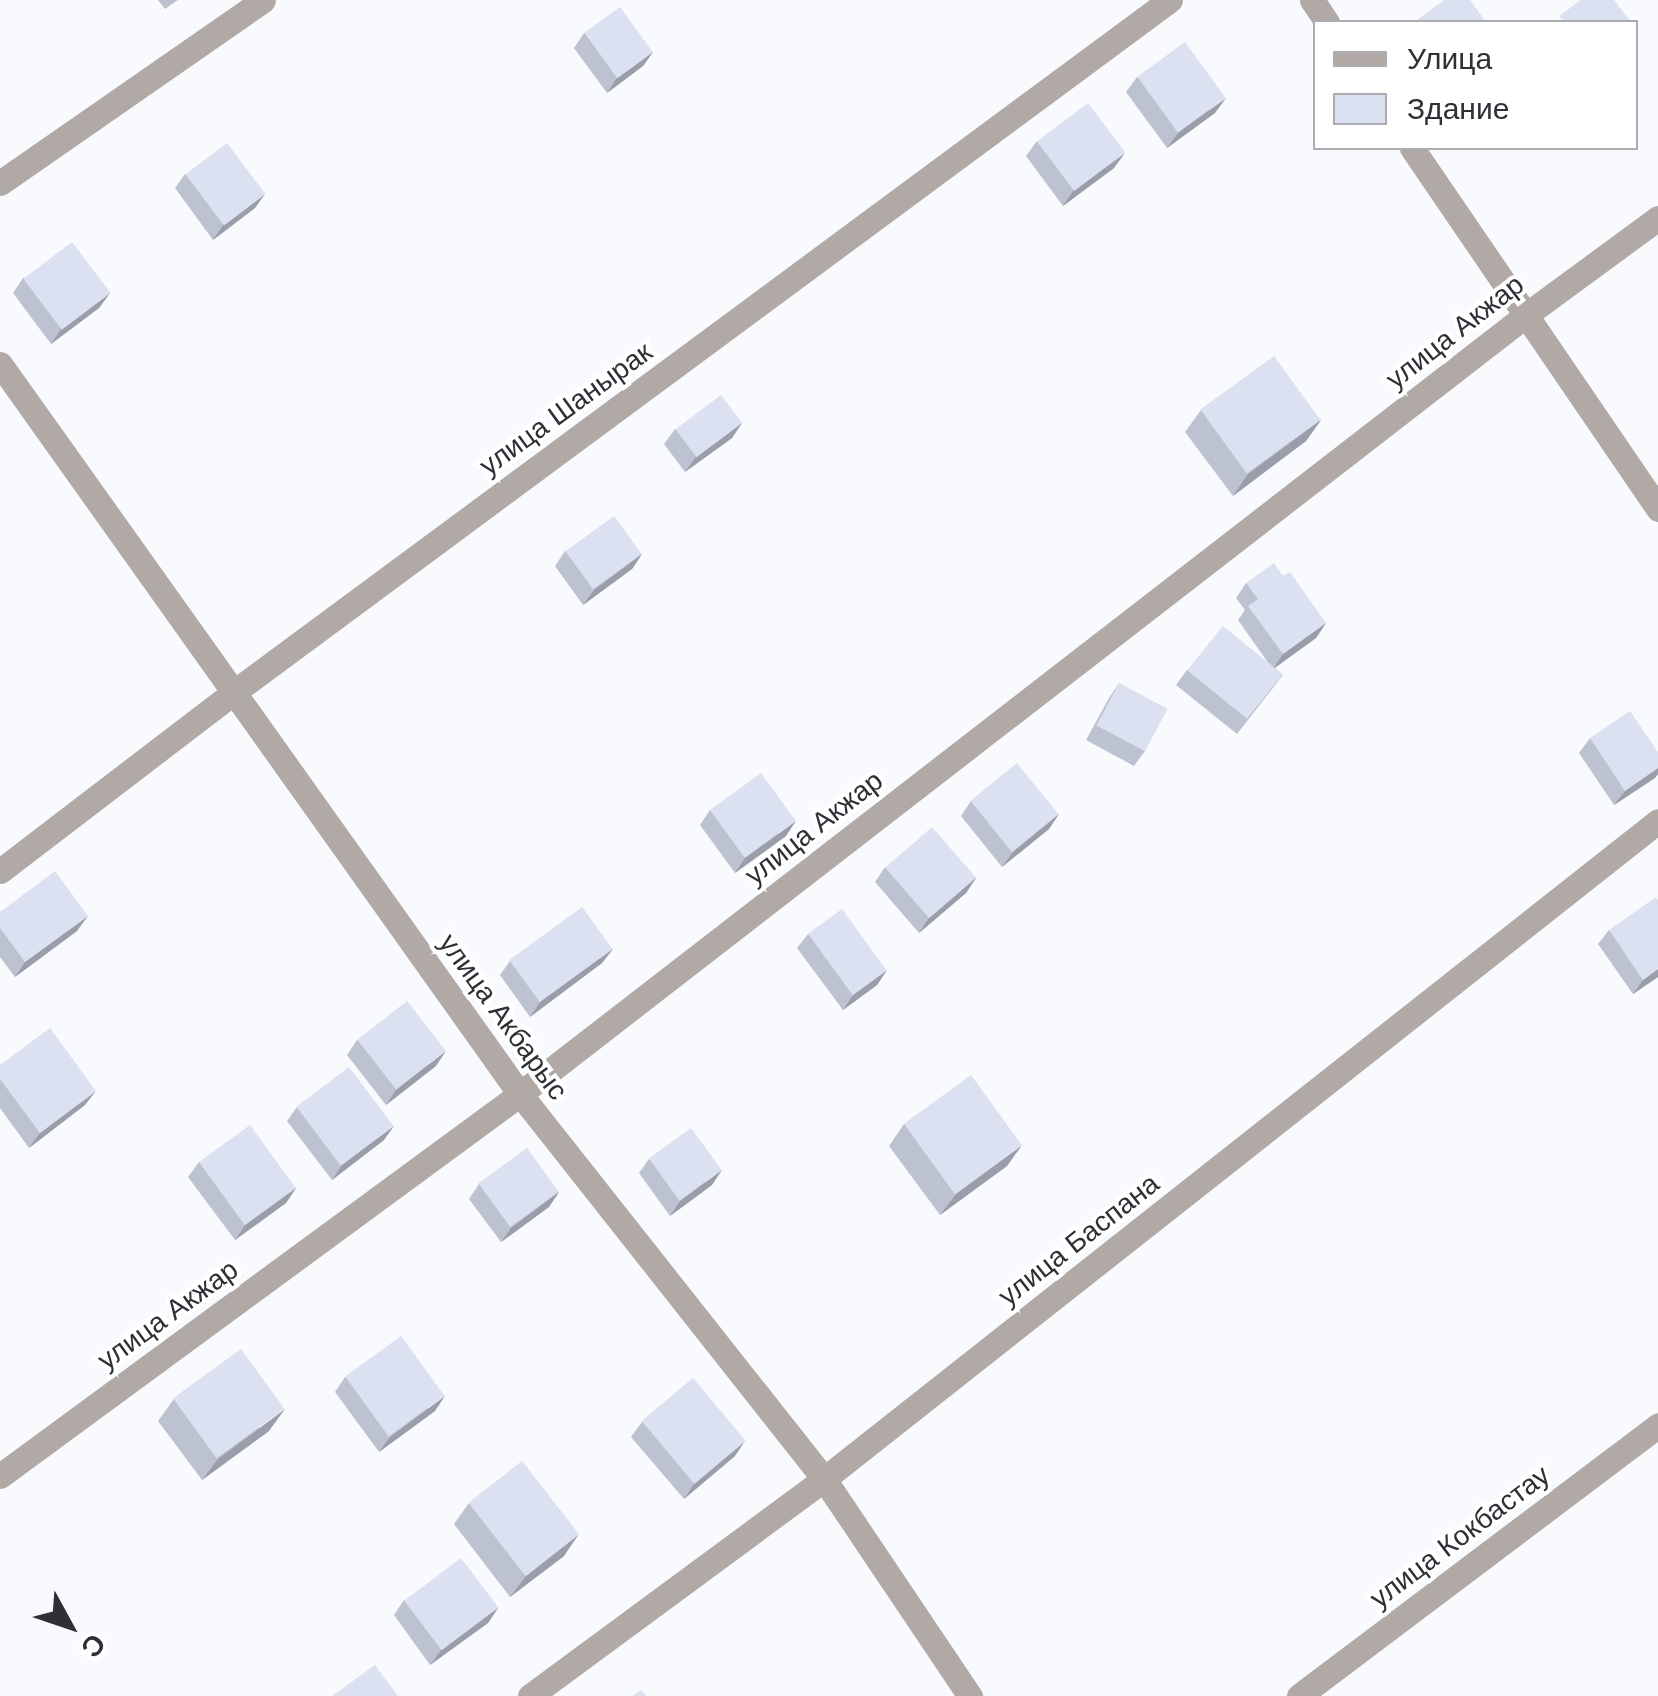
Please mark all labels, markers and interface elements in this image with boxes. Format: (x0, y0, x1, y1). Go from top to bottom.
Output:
legend (1313, 20, 1638, 150)
text: Улица (1407, 42, 1492, 75)
text: Здание (1407, 92, 1509, 125)
street label: улица Акжар (1379, 268, 1531, 396)
street label: улица Шанырак (473, 335, 659, 483)
street label: улица Акжар (738, 764, 890, 892)
street label: улица Акбарыс (432, 927, 574, 1107)
street label: улица Баспана (992, 1167, 1166, 1313)
street label: улица Акжар (91, 1253, 245, 1377)
street label: улица Кокбастау (1364, 1459, 1556, 1615)
north arrow (20, 1576, 120, 1676)
text: С (75, 1628, 112, 1663)

